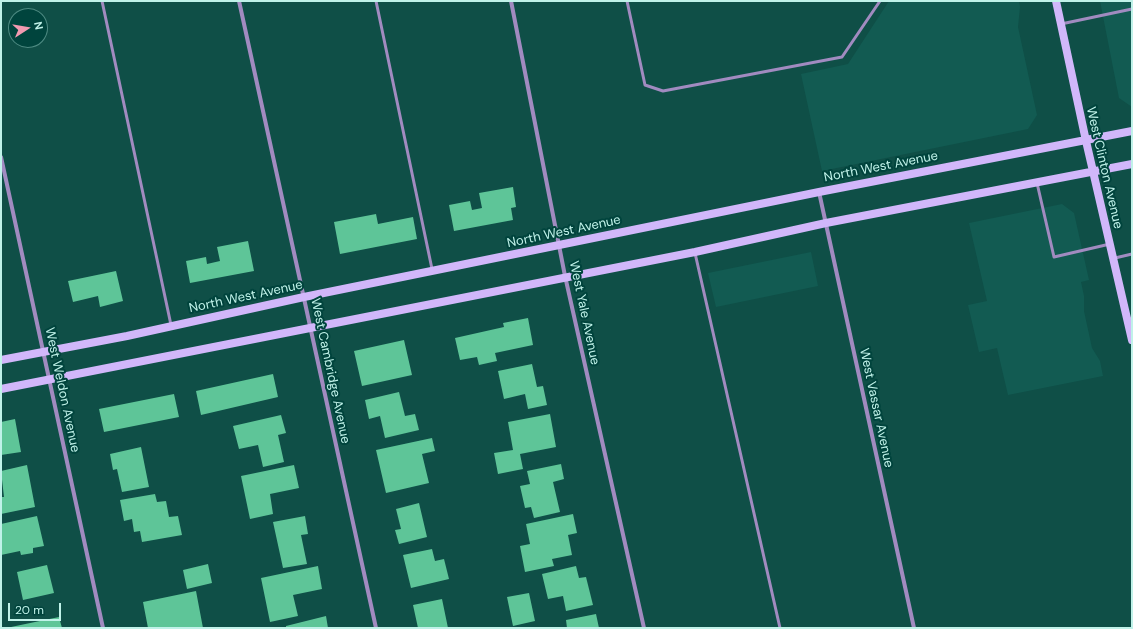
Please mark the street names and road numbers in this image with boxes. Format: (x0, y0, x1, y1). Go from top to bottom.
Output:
street label: West Clinton Avenue (1082, 106, 1126, 230)
street label: North West Avenue (823, 148, 939, 186)
street label: North West Avenue (506, 212, 622, 252)
street label: West Yale Avenue (565, 260, 603, 366)
street label: North West Avenue (188, 277, 304, 317)
street label: West Cambridge Avenue (307, 297, 353, 445)
street label: West Weldon Avenue (41, 326, 83, 454)
street label: West Vassar Avenue (856, 347, 896, 469)

